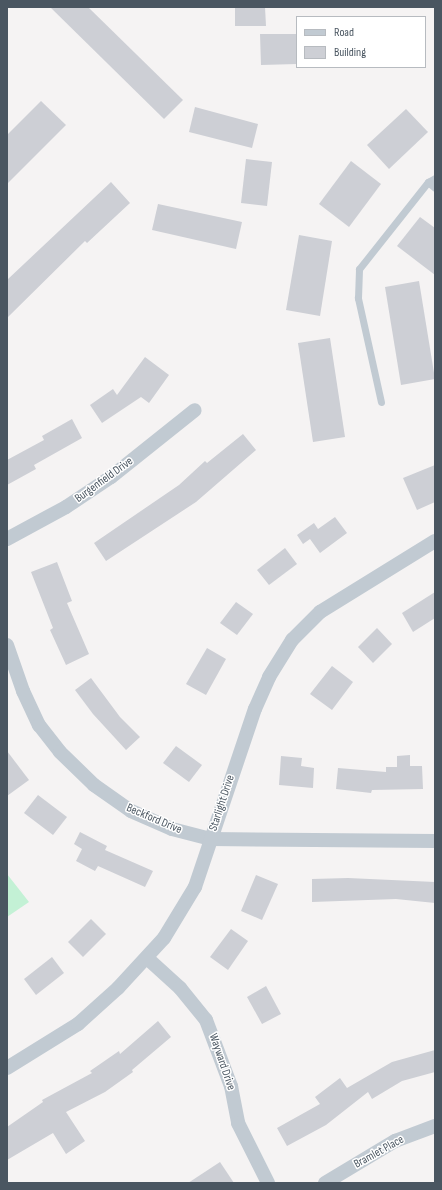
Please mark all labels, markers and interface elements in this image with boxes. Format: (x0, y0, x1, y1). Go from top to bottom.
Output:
legend (296, 16, 426, 68)
text: Road (334, 25, 354, 40)
text: Building (334, 45, 366, 60)
street label: Burgenfield Drive (72, 454, 136, 506)
street label: Starlight Drive (206, 773, 238, 833)
street label: Beckford Drive (124, 801, 184, 837)
street label: Wayward Drive (206, 1032, 238, 1092)
street label: Bramlet Place (351, 1132, 407, 1172)

